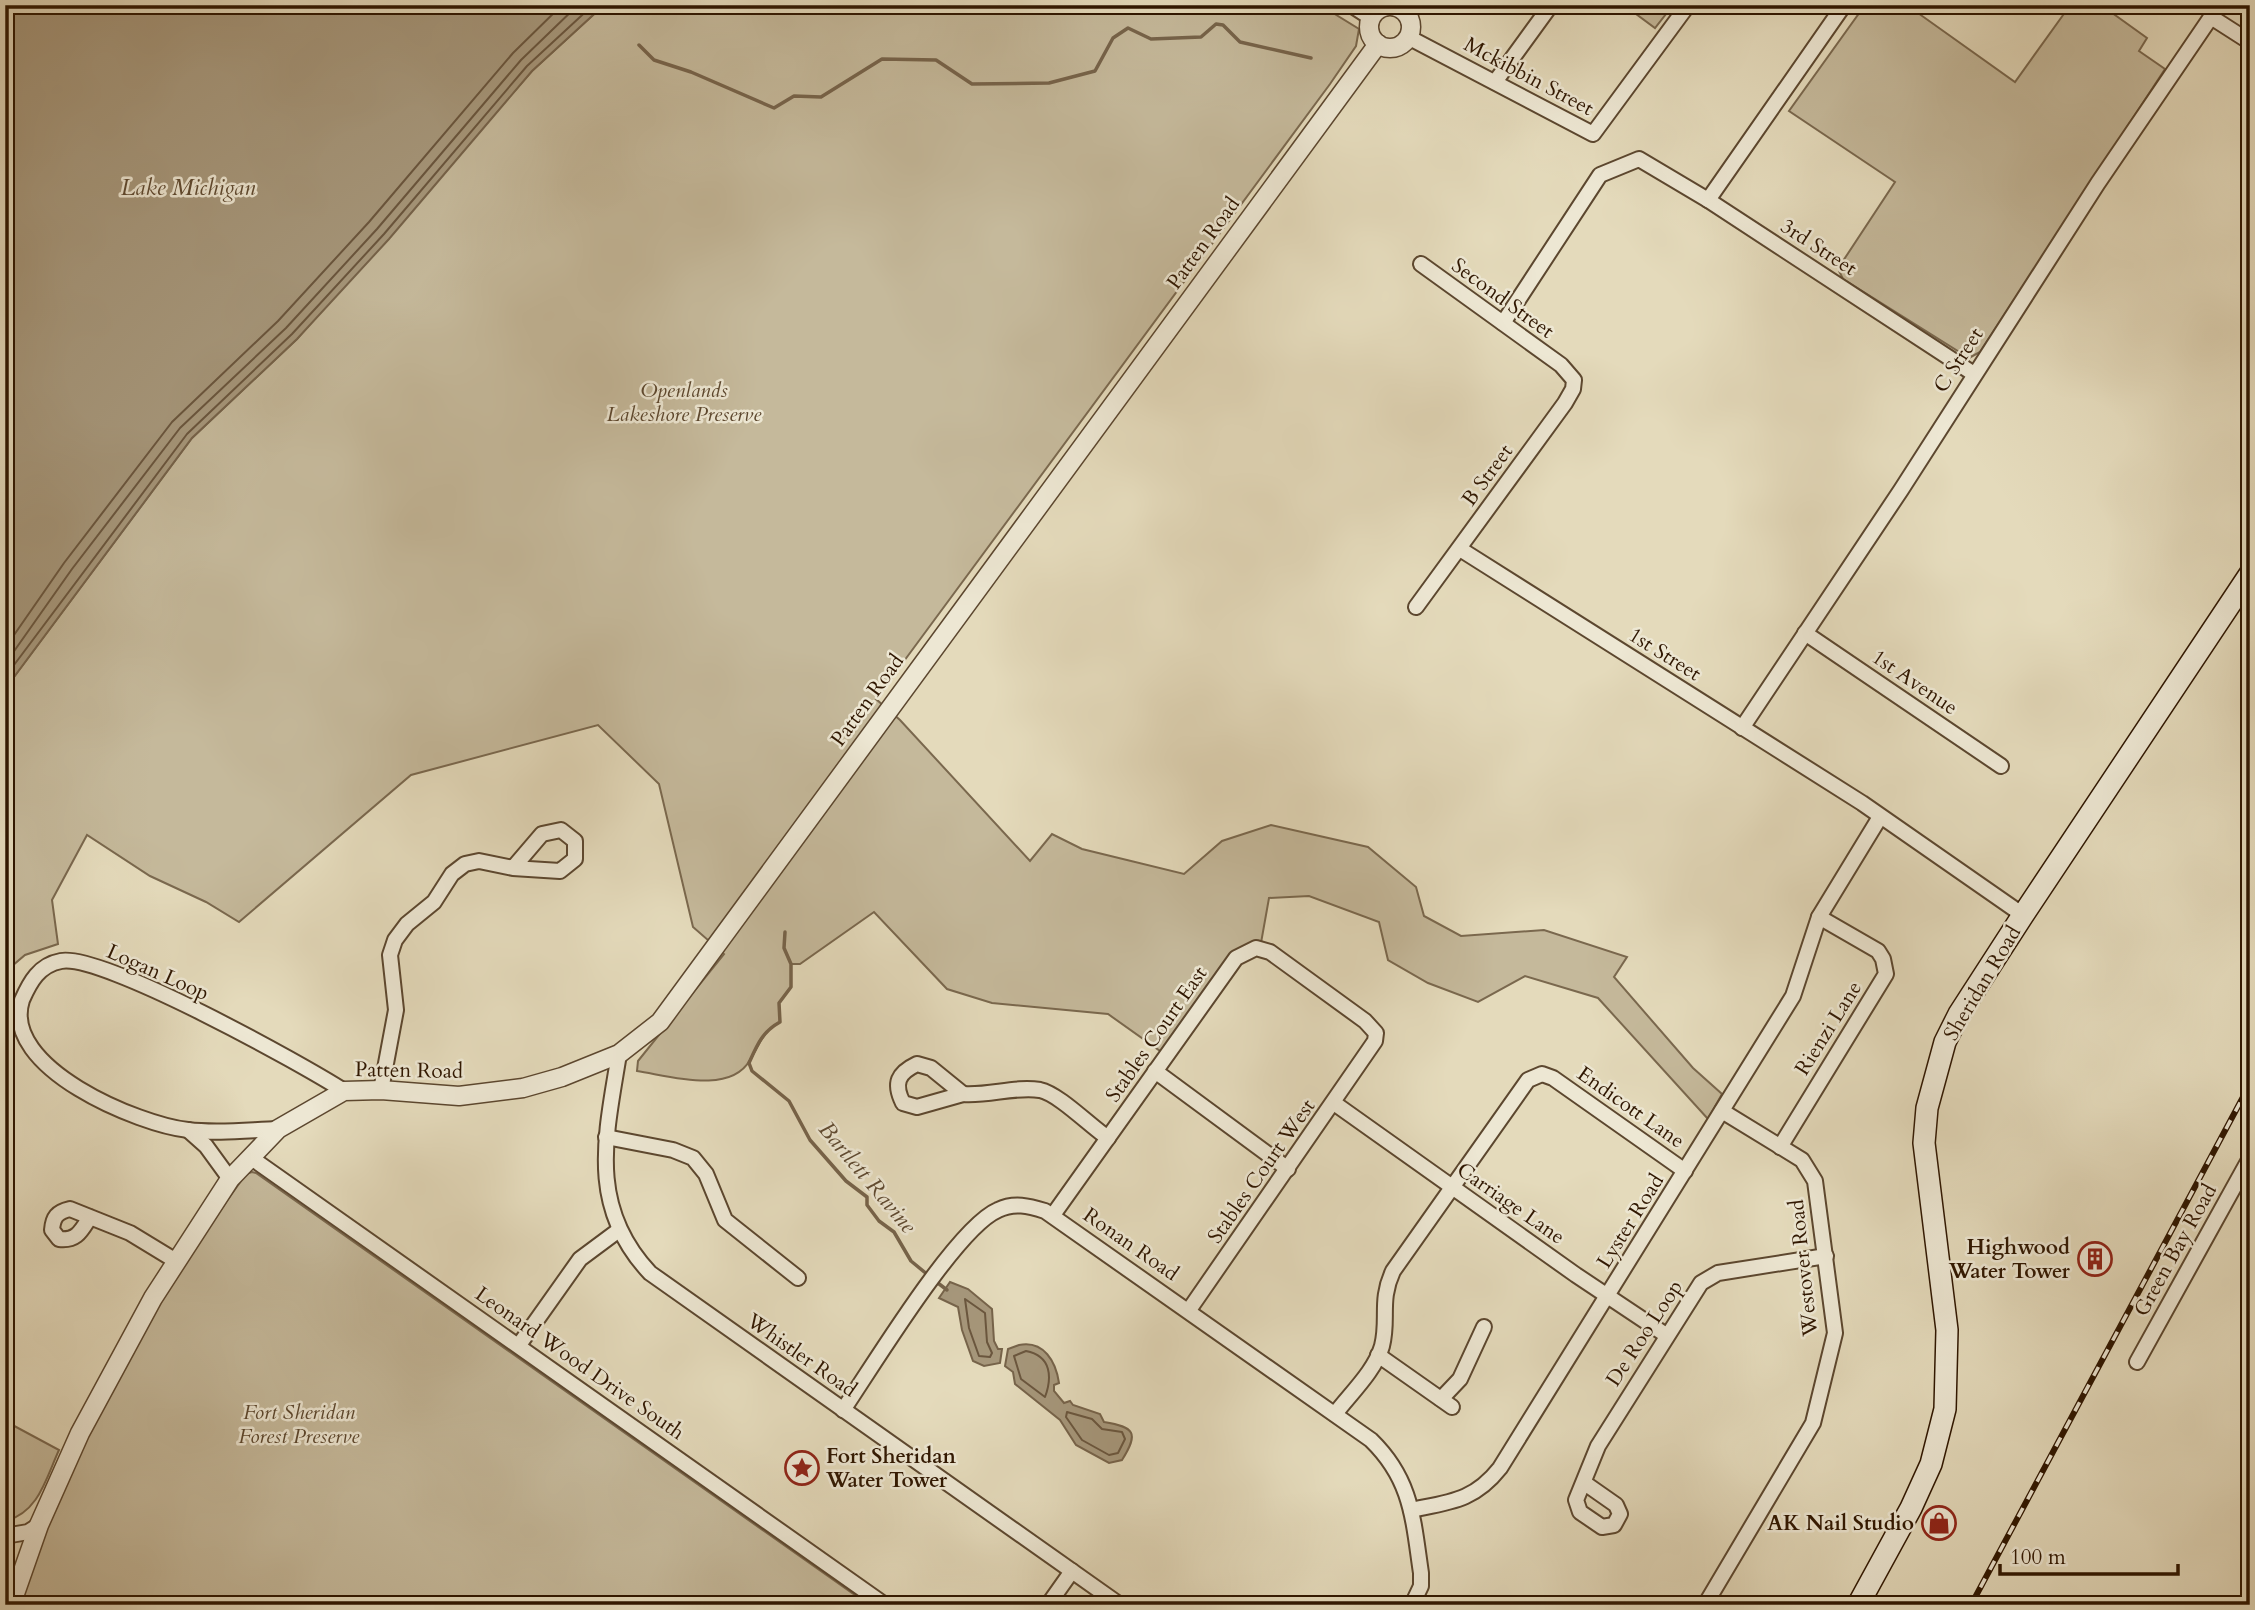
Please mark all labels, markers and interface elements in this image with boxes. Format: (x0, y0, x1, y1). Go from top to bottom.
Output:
street label: Mckibbin Street (1459, 30, 1599, 123)
water label: Lake Michigan (121, 172, 256, 203)
street label: Patten Road (1160, 191, 1247, 296)
street label: 3rd Street (1775, 212, 1863, 283)
street label: Second Street (1446, 251, 1560, 346)
street label: C Street (1927, 322, 1990, 398)
park label: Openlands Lakeshore Preserve (607, 376, 762, 429)
street label: B Street (1455, 438, 1520, 512)
street label: 1st Street (1623, 621, 1707, 688)
street label: 1st Avenue (1866, 643, 1964, 722)
street label: Patten Road (824, 648, 911, 753)
street label: Sheridan Road (1937, 920, 2028, 1046)
street label: Logan Loop (102, 937, 214, 1008)
street label: Stables Court East (1099, 960, 1214, 1108)
street label: Rienzi Lane (1788, 976, 1869, 1081)
street label: Patten Road (355, 1055, 463, 1086)
street label: Endicott Lane (1571, 1060, 1690, 1155)
street label: Stables Court West (1201, 1093, 1322, 1249)
water label: Bartlett Ravine (812, 1115, 924, 1240)
street label: Carriage Lane (1451, 1155, 1570, 1251)
street label: Lyster Road (1590, 1168, 1671, 1274)
street label: Green Bay Road (2127, 1179, 2224, 1322)
street label: Westover Road (1782, 1198, 1825, 1339)
street label: Ronan Road (1077, 1201, 1184, 1288)
place label: Highwood Water Tower (1948, 1233, 2071, 1286)
building icon: Highwood Water Tower (2076, 1240, 2114, 1278)
street label: De Roo Loop (1599, 1274, 1690, 1392)
street label: Leonard Wood Drive South (469, 1280, 691, 1447)
street label: Whistler Road (740, 1306, 863, 1404)
park label: Fort Sheridan Forest Preserve (239, 1398, 360, 1451)
place label: Fort Sheridan Water Tower (825, 1442, 957, 1495)
place icon: Fort Sheridan Water Tower (783, 1449, 821, 1487)
shop icon: AK Nail Studio (1920, 1504, 1958, 1542)
place label: AK Nail Studio (1767, 1509, 1914, 1538)
scale bar (2000, 1533, 2178, 1577)
text: 100 m (2010, 1543, 2066, 1572)

